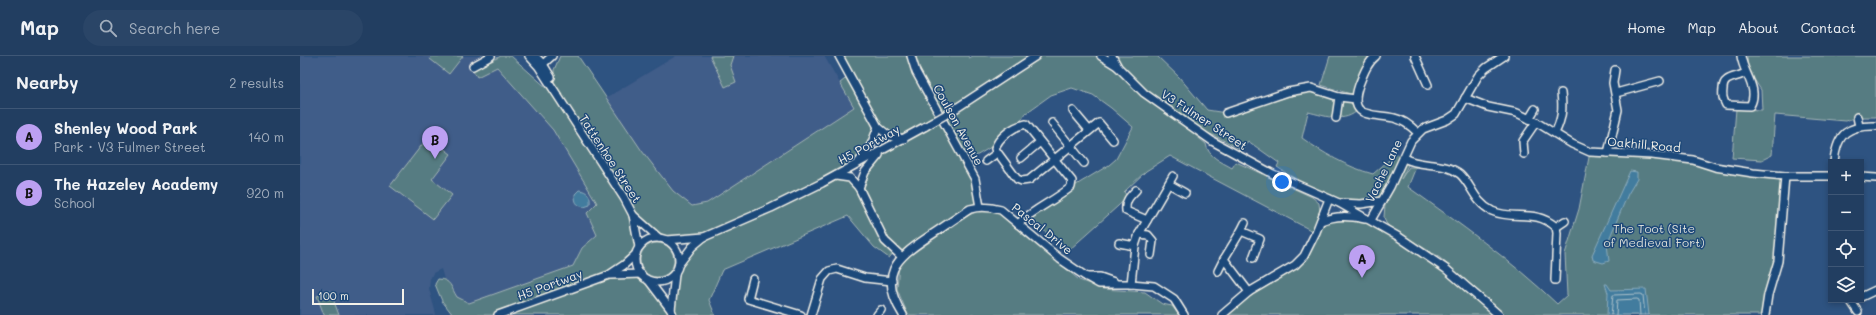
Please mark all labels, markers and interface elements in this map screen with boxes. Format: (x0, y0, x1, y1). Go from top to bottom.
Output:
search box (83, 10, 363, 46)
text: Map (20, 15, 59, 40)
icon: search (97, 17, 119, 39)
text: Search here (129, 18, 220, 38)
text: Home (1627, 18, 1665, 37)
text: Map (1687, 18, 1716, 37)
text: About (1738, 18, 1779, 37)
text: Contact (1801, 18, 1856, 37)
text: Nearby (16, 71, 78, 93)
text: 2 results (229, 74, 284, 91)
street label: Coulson Avenue (930, 81, 988, 168)
street label: V3 Fulmer Street (1158, 85, 1251, 153)
street label: Tattenhoe Street (576, 111, 645, 206)
text: Shenley Wood Park (54, 118, 197, 138)
street label: H5 Portway (835, 121, 902, 168)
pin: B (422, 126, 448, 159)
text: A (24, 128, 34, 145)
text: 140 m (248, 128, 284, 145)
street label: Oakhill Road (1607, 133, 1682, 155)
street label: Vache Lane (1361, 136, 1405, 205)
text: Park · V3 Fulmer Street (54, 138, 206, 155)
map controls (1828, 159, 1864, 303)
button: + (1828, 159, 1864, 195)
your location (1272, 172, 1292, 192)
text: The Hazeley Academy (54, 174, 218, 194)
text: B (25, 184, 33, 201)
text: 920 m (247, 184, 284, 201)
text: School (54, 194, 95, 211)
button: − (1828, 195, 1864, 231)
street label: Pascal Drive (1009, 199, 1076, 258)
park label: The Toot (Site of Medieval Fort) (1603, 220, 1705, 250)
button: locate (1828, 231, 1864, 267)
pin: A (1349, 245, 1375, 278)
street label: H5 Portway (515, 265, 584, 303)
button: layers (1828, 267, 1864, 303)
scale bar (312, 287, 404, 306)
text: 100 m (318, 288, 349, 303)

